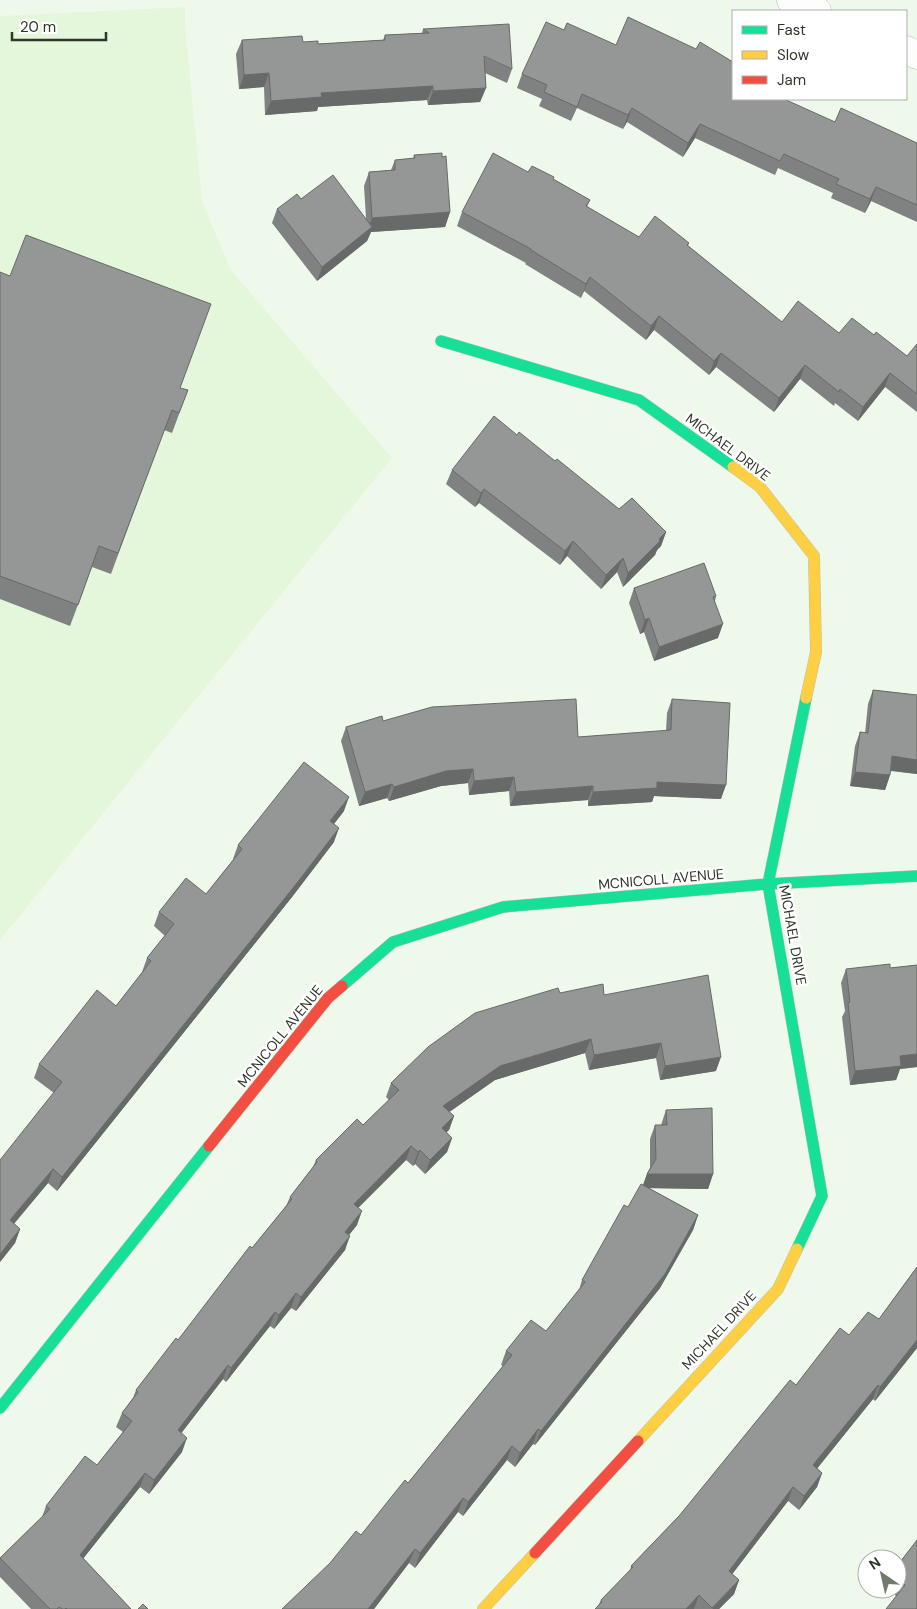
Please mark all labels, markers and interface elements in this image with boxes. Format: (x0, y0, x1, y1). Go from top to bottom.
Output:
scale bar (12, 10, 106, 42)
legend (732, 10, 907, 100)
text: 20 m (20, 17, 56, 37)
text: Fast (777, 20, 806, 40)
text: Slow (777, 45, 810, 65)
text: Jam (777, 70, 806, 90)
street label: MICHAEL DRIVE (682, 409, 774, 485)
street label: MCNICOLL AVENUE (597, 865, 725, 893)
street label: MICHAEL DRIVE (775, 883, 811, 987)
street label: MCNICOLL AVENUE (233, 981, 327, 1091)
street label: MICHAEL DRIVE (678, 1287, 760, 1373)
north arrow (857, 1549, 907, 1599)
text: N (865, 1553, 884, 1574)

